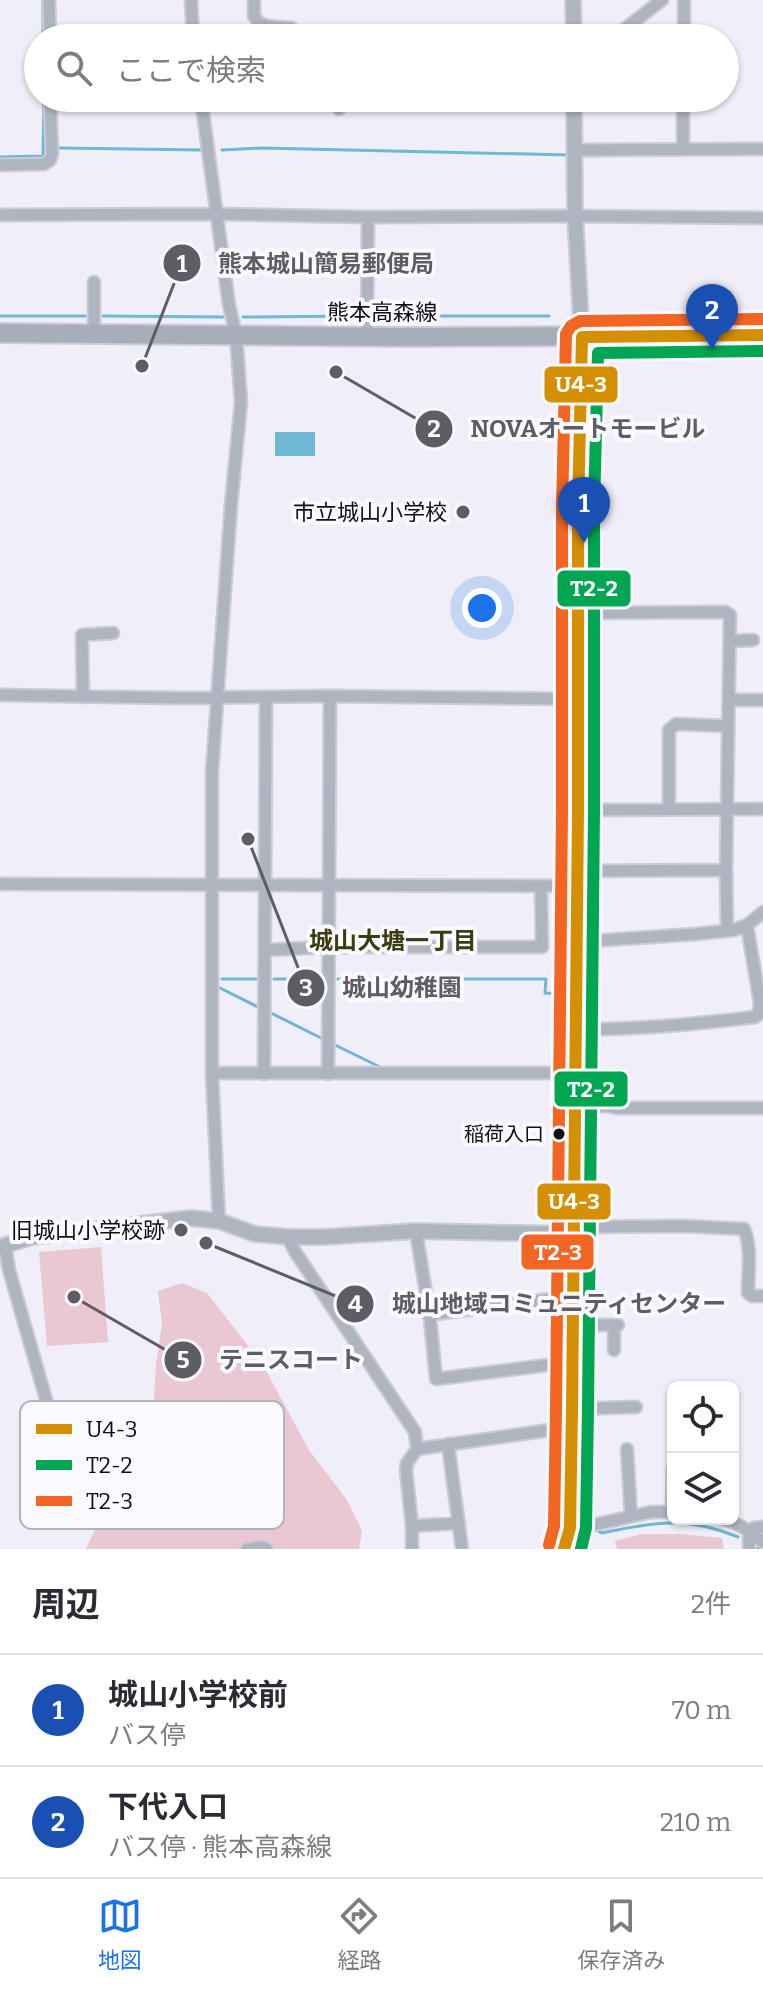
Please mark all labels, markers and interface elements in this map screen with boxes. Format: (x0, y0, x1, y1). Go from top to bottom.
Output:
search box (24, 24, 739, 112)
icon: search (52, 46, 96, 90)
text: ここで検索 (116, 53, 266, 89)
callout: 熊本城山簡易郵便局 (162, 239, 450, 287)
text: 1 (177, 250, 188, 278)
text: 熊本城山簡易郵便局 (218, 250, 434, 278)
pin: 2 (686, 284, 738, 350)
street label: 熊本高森線 (327, 299, 437, 326)
line badge: U4-3 (543, 365, 619, 404)
text: U4-3 (555, 371, 607, 398)
callout: NOVAオートモービル (414, 405, 722, 453)
text: 2 (427, 415, 441, 443)
text: NOVAオートモービル (470, 415, 706, 443)
pin: 1 (558, 477, 610, 543)
place label: 市立城山小学校 (293, 499, 447, 526)
marker: 市立城山小学校 (454, 503, 472, 521)
line badge: T2-2 (556, 569, 632, 608)
text: T2-2 (570, 575, 618, 602)
your location (462, 588, 502, 628)
district label: 城山大塘一丁目 (309, 927, 477, 955)
callout: 城山幼稚園 (286, 964, 478, 1012)
text: 3 (299, 974, 313, 1002)
text: 城山幼稚園 (342, 974, 462, 1002)
line badge: T2-2 (553, 1070, 629, 1108)
text: T2-2 (567, 1076, 615, 1103)
place label: 稲荷入口 (464, 1122, 544, 1146)
marker: 稲荷入口 (551, 1126, 567, 1142)
line badge: U4-3 (536, 1182, 612, 1221)
text: U4-3 (548, 1188, 600, 1215)
place label: 旧城山小学校跡 (11, 1217, 165, 1244)
marker: 旧城山小学校跡 (172, 1221, 190, 1239)
line badge: T2-3 (520, 1233, 595, 1271)
text: T2-3 (534, 1239, 582, 1266)
callout: 城山地域コミュニティセンター (335, 1280, 743, 1328)
text: 4 (348, 1290, 363, 1318)
text: 城山地域コミュニティセンター (392, 1290, 726, 1318)
callout: テニスコート (163, 1336, 379, 1384)
text: 5 (176, 1346, 190, 1374)
text: テニスコート (219, 1346, 363, 1374)
map controls (667, 1381, 739, 1525)
button: locate (667, 1381, 739, 1453)
legend (20, 1401, 284, 1529)
text: U4-3 (86, 1416, 137, 1443)
text: T2-2 (86, 1452, 133, 1479)
button: layers (667, 1453, 739, 1525)
text: T2-3 (86, 1488, 133, 1515)
text: 周辺 (32, 1584, 100, 1625)
text: 2件 (691, 1589, 731, 1620)
text: 城山小学校前 (108, 1677, 288, 1713)
text: 1 (52, 1695, 64, 1726)
text: 70 m (672, 1695, 731, 1726)
text: バス停 (108, 1720, 186, 1751)
text: 下代入口 (108, 1789, 228, 1825)
text: 2 (51, 1807, 65, 1838)
text: 210 m (660, 1807, 731, 1838)
text: バス停 · 熊本高森線 (108, 1832, 332, 1863)
tab: 地図 (98, 1894, 142, 1974)
tab: 経路 (337, 1894, 381, 1974)
tab: 保存済み (577, 1894, 665, 1974)

